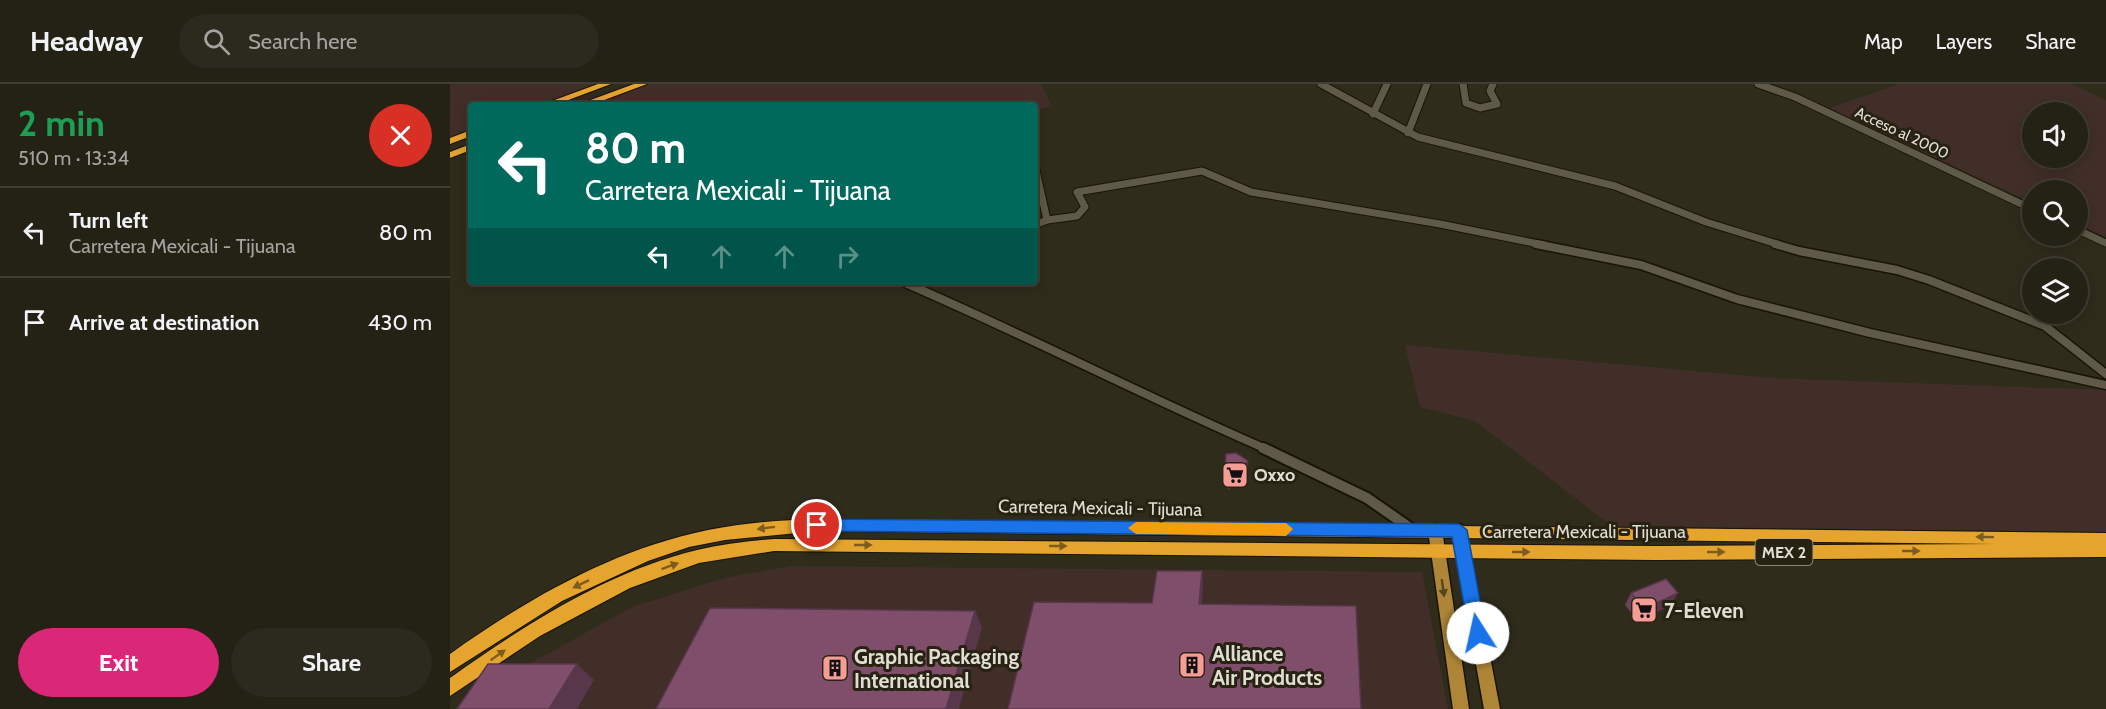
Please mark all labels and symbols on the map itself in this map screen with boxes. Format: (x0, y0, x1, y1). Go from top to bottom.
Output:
street label: Acceso al 2000 (1852, 103, 1952, 163)
supermarket icon: Oxxo (1220, 460, 1250, 490)
place label: Oxxo (1254, 464, 1295, 486)
street label: Carretera Mexicali - Tijuana (998, 495, 1202, 521)
pin (791, 499, 842, 550)
street label: Carretera Mexicali - Tijuana (1482, 521, 1686, 543)
one-way arrow (757, 523, 776, 533)
one-way arrow (1975, 532, 1994, 542)
road number: MEX 2 (1756, 539, 1812, 565)
one-way arrow (853, 540, 872, 550)
one-way arrow (1048, 541, 1067, 551)
one-way arrow (1902, 546, 1921, 555)
one-way arrow (1512, 547, 1531, 557)
one-way arrow (1707, 547, 1726, 557)
one-way arrow (661, 560, 679, 570)
one-way arrow (572, 579, 589, 589)
one-way arrow (1439, 579, 1448, 598)
supermarket icon: 7-Eleven (1629, 595, 1659, 625)
place label: 7-Eleven (1664, 598, 1744, 623)
position arrow (1446, 601, 1510, 665)
place label: Alliance Air Products (1212, 641, 1322, 690)
place label: Graphic Packaging International (854, 644, 1019, 693)
one-way arrow (489, 649, 505, 661)
building icon: Alliance Air Products (1177, 650, 1207, 680)
building icon: Graphic Packaging International (820, 653, 850, 683)

